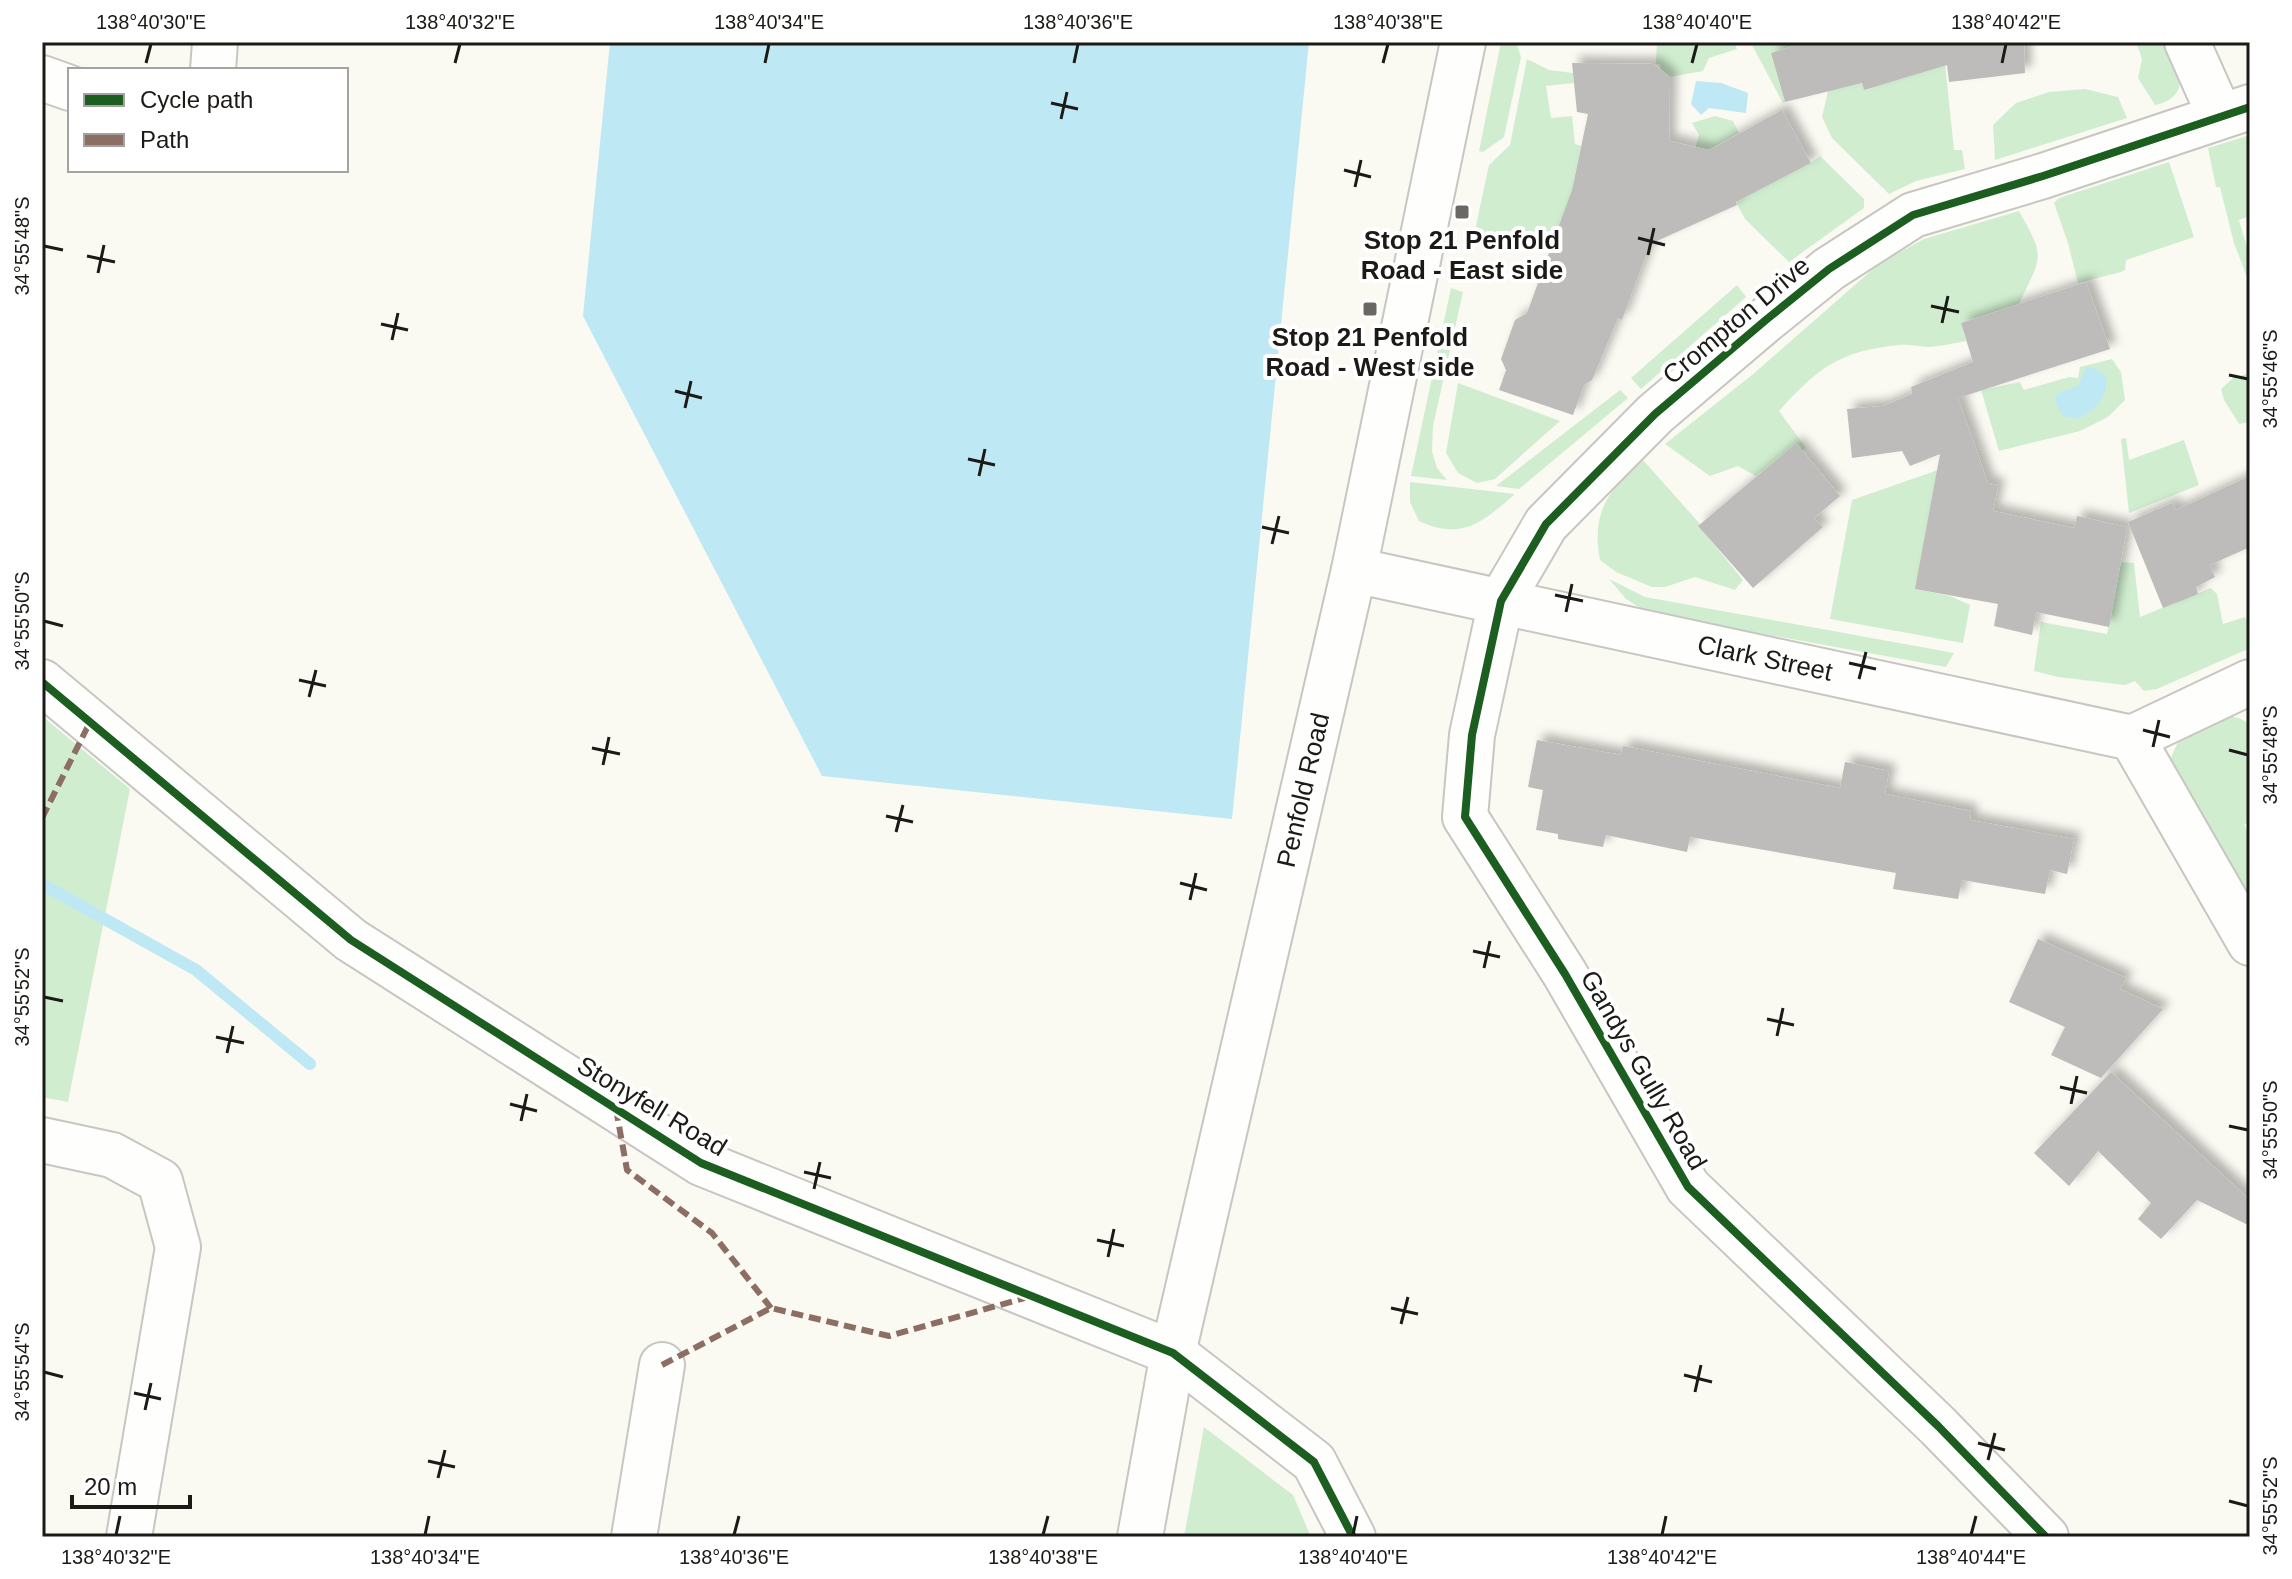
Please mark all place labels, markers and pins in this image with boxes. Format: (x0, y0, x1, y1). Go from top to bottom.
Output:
marker: Stop 21 Penfold Road - East side (1453, 203, 1471, 221)
place label: Stop 21 Penfold Road - East side (1361, 225, 1563, 285)
marker: Stop 21 Penfold Road - West side (1361, 300, 1379, 318)
place label: Stop 21 Penfold Road - West side (1265, 322, 1475, 382)

